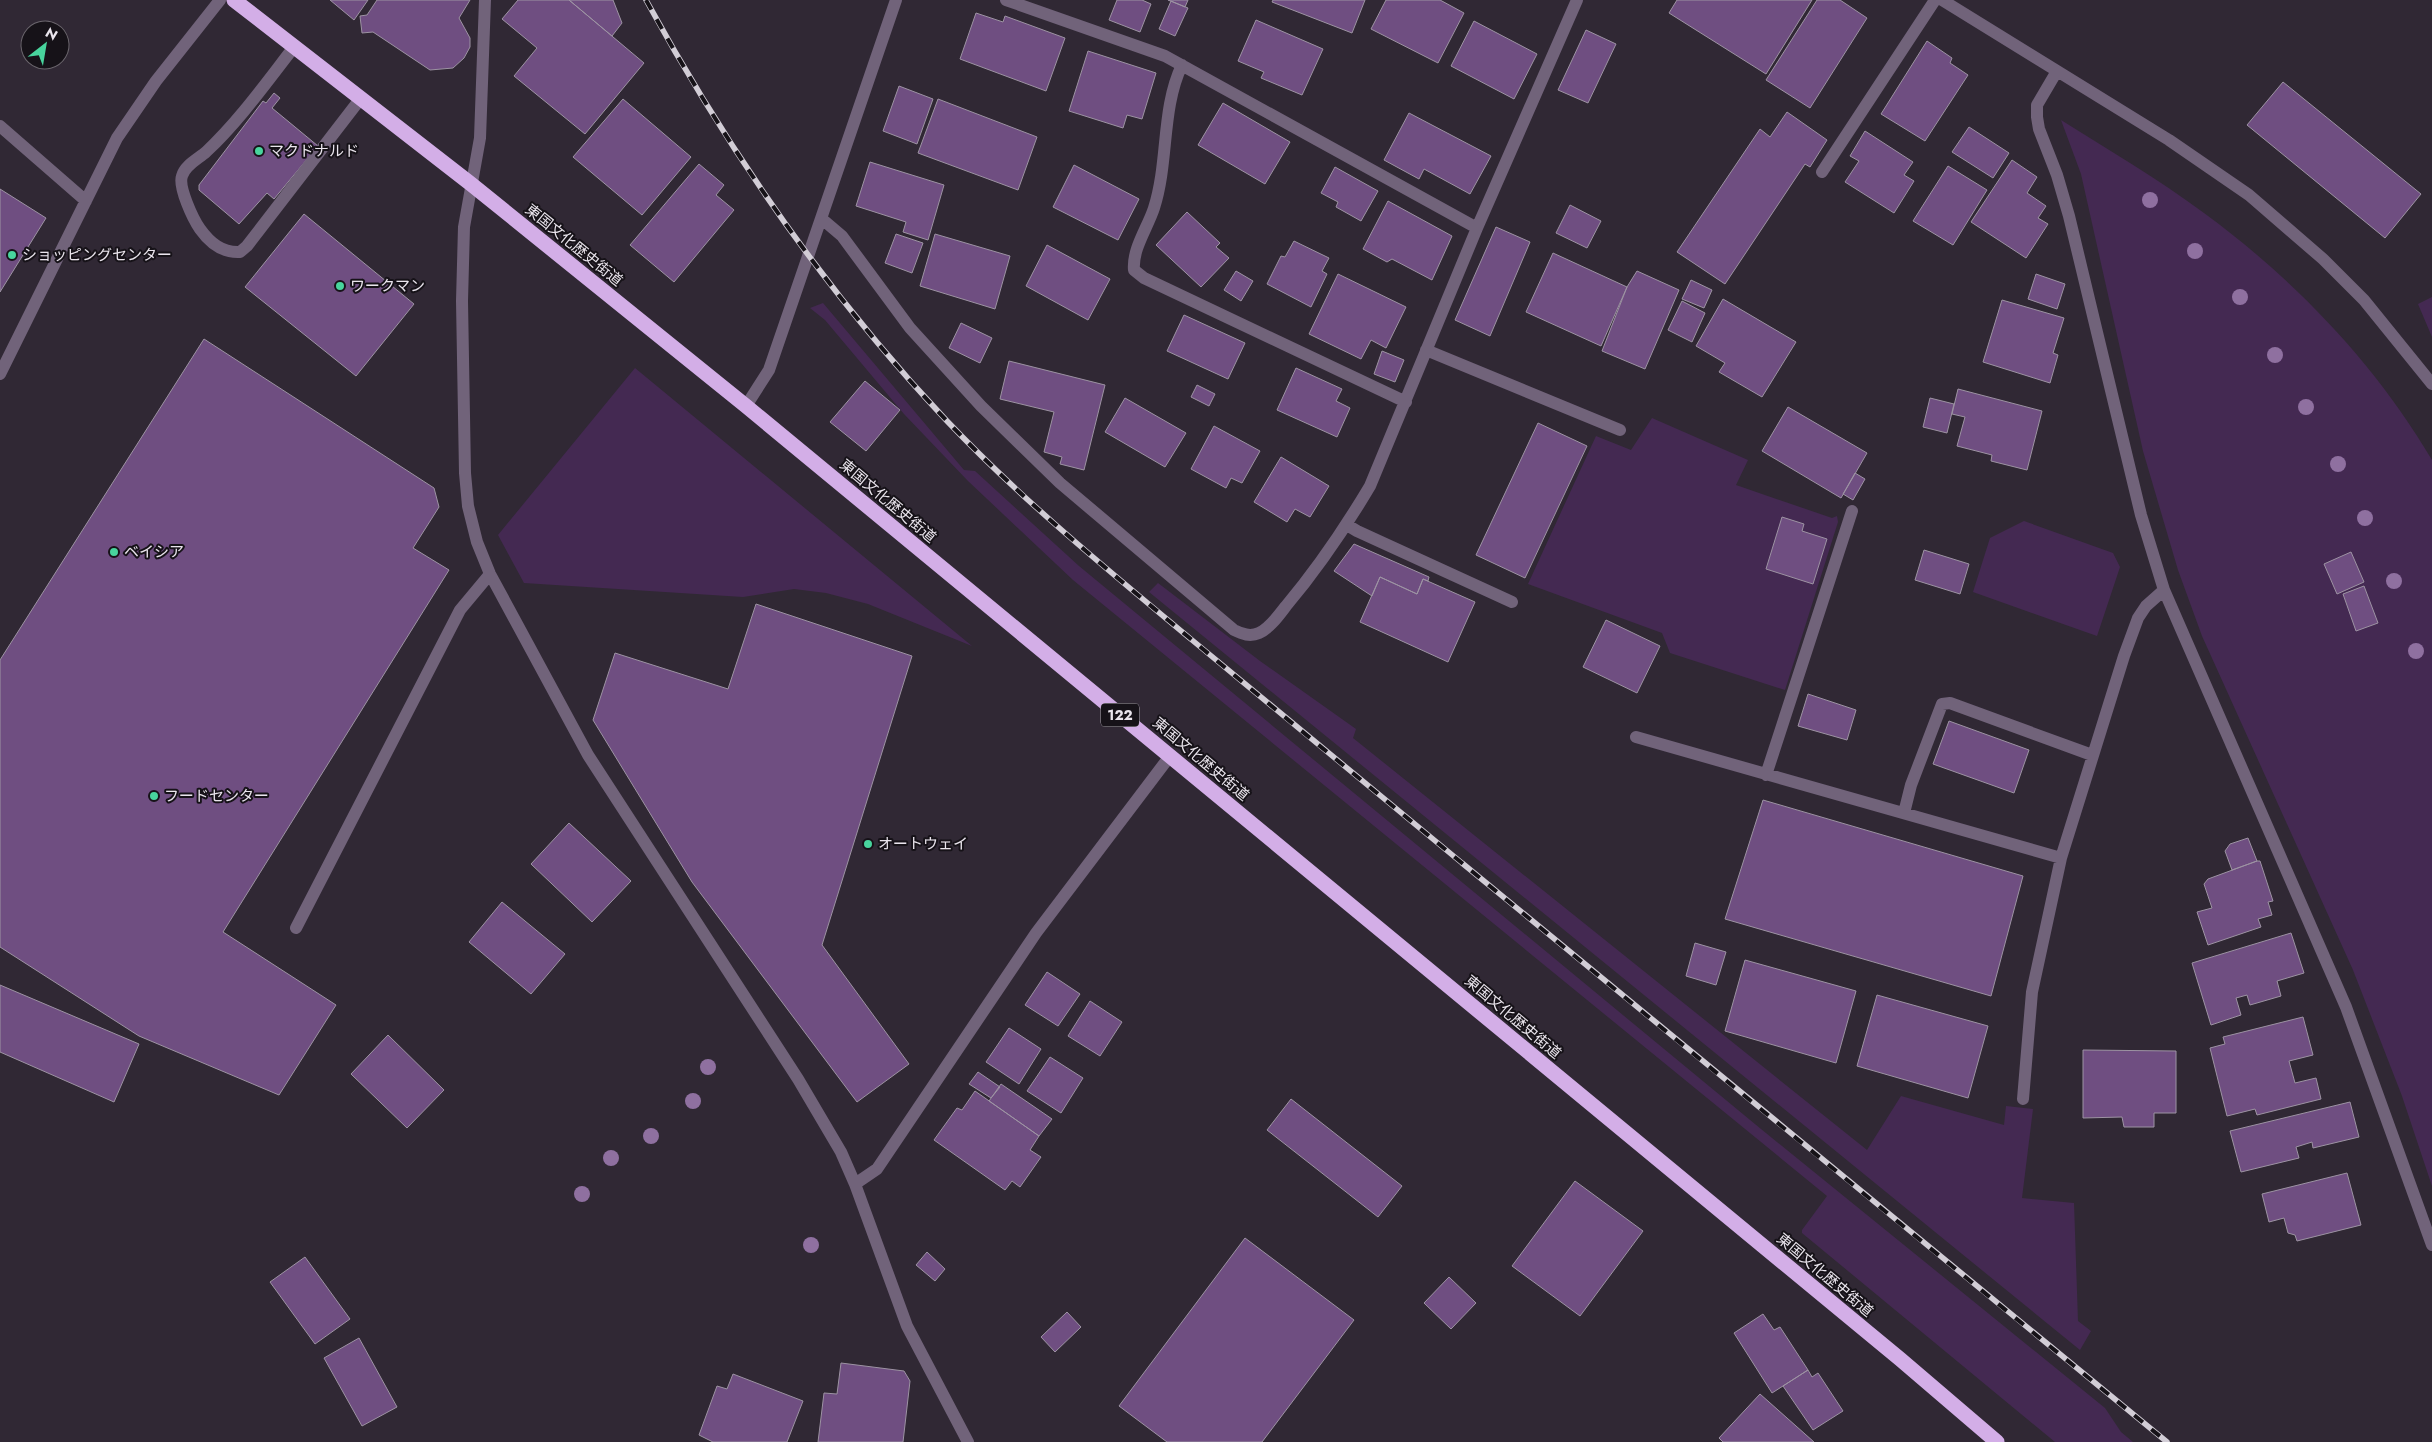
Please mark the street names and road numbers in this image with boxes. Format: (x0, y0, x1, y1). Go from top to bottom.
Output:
street label: 東国文化歴史街道 (520, 199, 628, 291)
street label: 東国文化歴史街道 (835, 454, 941, 548)
road number: 122 (1101, 704, 1139, 726)
street label: 東国文化歴史街道 (1148, 712, 1254, 806)
street label: 東国文化歴史街道 (1460, 970, 1566, 1064)
street label: 東国文化歴史街道 (1772, 1228, 1878, 1322)

